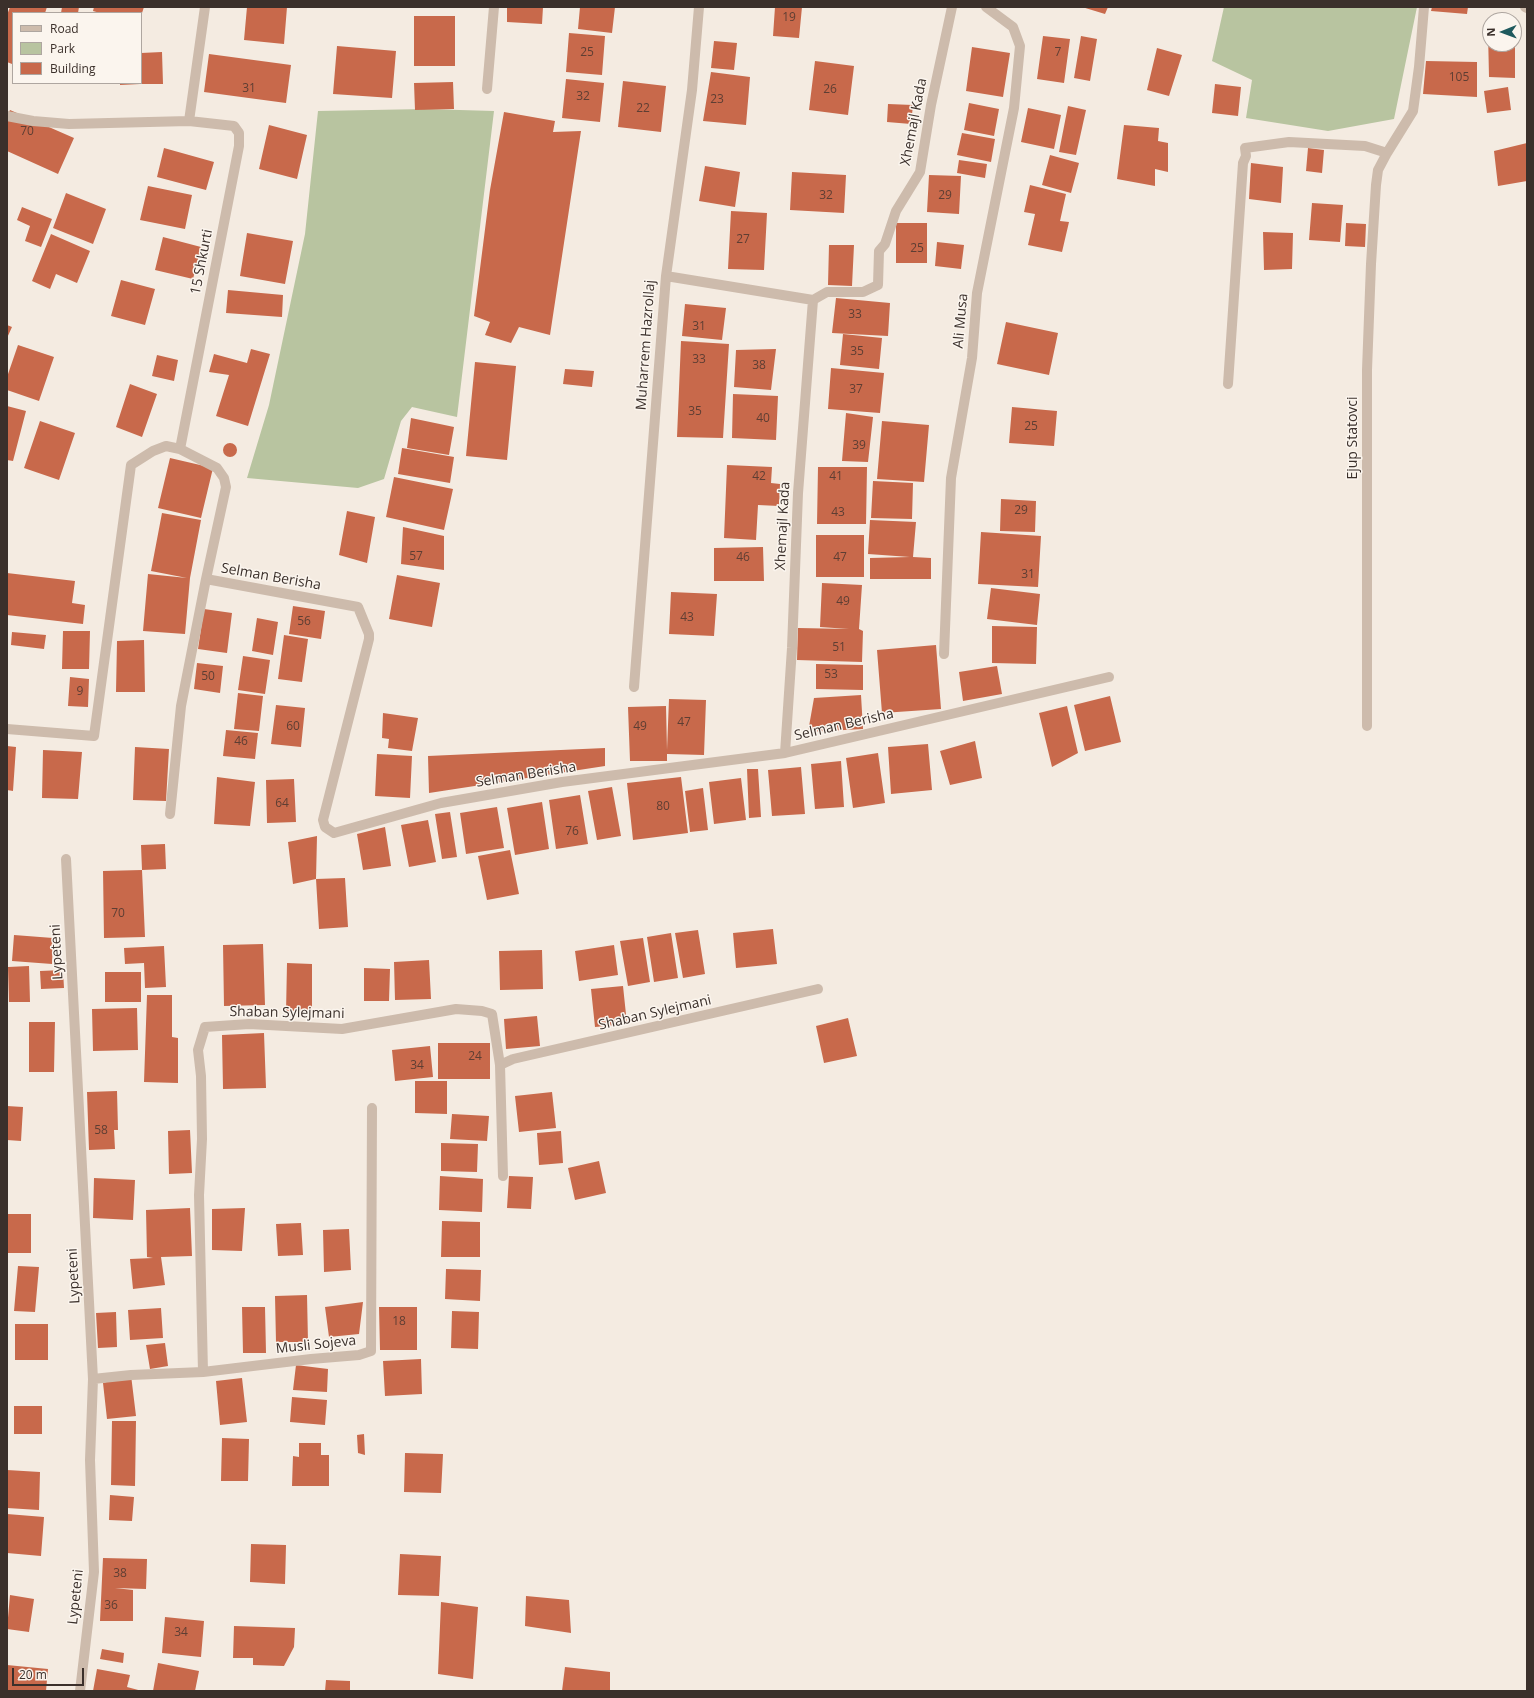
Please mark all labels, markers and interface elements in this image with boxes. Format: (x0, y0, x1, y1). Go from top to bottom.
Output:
house number: 19 (782, 11, 796, 25)
legend (12, 12, 142, 84)
north arrow (1482, 12, 1522, 52)
text: Road (50, 20, 79, 37)
text: N (1483, 28, 1498, 37)
text: Park (50, 40, 75, 57)
house number: 25 (580, 46, 594, 60)
house number: 7 (1055, 46, 1061, 60)
text: Building (50, 60, 95, 77)
house number: 105 (1449, 71, 1469, 85)
street label: Xhemajl Kada (897, 77, 931, 167)
house number: 31 (242, 82, 256, 96)
house number: 26 (823, 83, 837, 97)
house number: 32 (576, 90, 590, 104)
house number: 23 (710, 93, 724, 107)
house number: 22 (636, 102, 650, 116)
house number: 70 (20, 125, 34, 139)
house number: 32 (819, 189, 833, 203)
house number: 29 (938, 189, 952, 203)
street label: 15 Shkurti (187, 228, 217, 296)
house number: 27 (736, 233, 750, 247)
house number: 25 (910, 242, 924, 256)
street label: Muharrem Hazrollaj (633, 279, 659, 411)
street label: Ali Musa (950, 293, 972, 349)
house number: 33 (848, 308, 862, 322)
house number: 31 (692, 320, 706, 334)
house number: 35 (850, 345, 864, 359)
house number: 33 (692, 353, 706, 367)
house number: 38 (752, 359, 766, 373)
house number: 37 (849, 383, 863, 397)
street label: Ejup Statovci (1345, 396, 1361, 480)
house number: 35 (688, 405, 702, 419)
house number: 40 (756, 412, 770, 426)
house number: 25 (1024, 420, 1038, 434)
house number: 39 (852, 439, 866, 453)
house number: 42 (752, 470, 766, 484)
house number: 41 (829, 470, 843, 484)
street label: Xhemajl Kada (772, 481, 794, 571)
house number: 29 (1014, 504, 1028, 518)
house number: 43 (831, 506, 845, 520)
house number: 57 (409, 550, 423, 564)
house number: 46 (736, 551, 750, 565)
house number: 47 (833, 551, 847, 565)
street label: Selman Berisha (220, 560, 322, 594)
house number: 31 (1021, 568, 1035, 582)
house number: 49 (836, 595, 850, 609)
house number: 43 (680, 611, 694, 625)
house number: 56 (297, 615, 311, 629)
house number: 51 (832, 641, 846, 655)
house number: 53 (824, 668, 838, 682)
house number: 50 (201, 670, 215, 684)
house number: 9 (77, 685, 83, 699)
street label: Selman Berisha (793, 705, 895, 745)
house number: 47 (677, 716, 691, 730)
house number: 60 (286, 720, 300, 734)
house number: 49 (633, 720, 647, 734)
house number: 46 (234, 735, 248, 749)
street label: Selman Berisha (475, 759, 577, 791)
house number: 64 (275, 797, 289, 811)
house number: 80 (656, 800, 670, 814)
house number: 76 (565, 825, 579, 839)
house number: 70 (111, 907, 125, 921)
street label: Lypeteni (47, 924, 67, 980)
street label: Shaban Sylejmani (597, 992, 713, 1034)
street label: Shaban Sylejmani (229, 1004, 345, 1022)
house number: 24 (468, 1050, 482, 1064)
house number: 34 (410, 1059, 424, 1073)
house number: 58 (94, 1124, 108, 1138)
street label: Lypeteni (64, 1248, 84, 1304)
house number: 18 (392, 1315, 406, 1329)
street label: Musli Sojeva (275, 1332, 357, 1358)
house number: 38 (113, 1567, 127, 1581)
street label: Lypeteni (65, 1568, 87, 1626)
house number: 36 (104, 1599, 118, 1613)
house number: 34 (174, 1626, 188, 1640)
scale bar (14, 1660, 86, 1686)
text: 20 m (19, 1666, 47, 1683)

